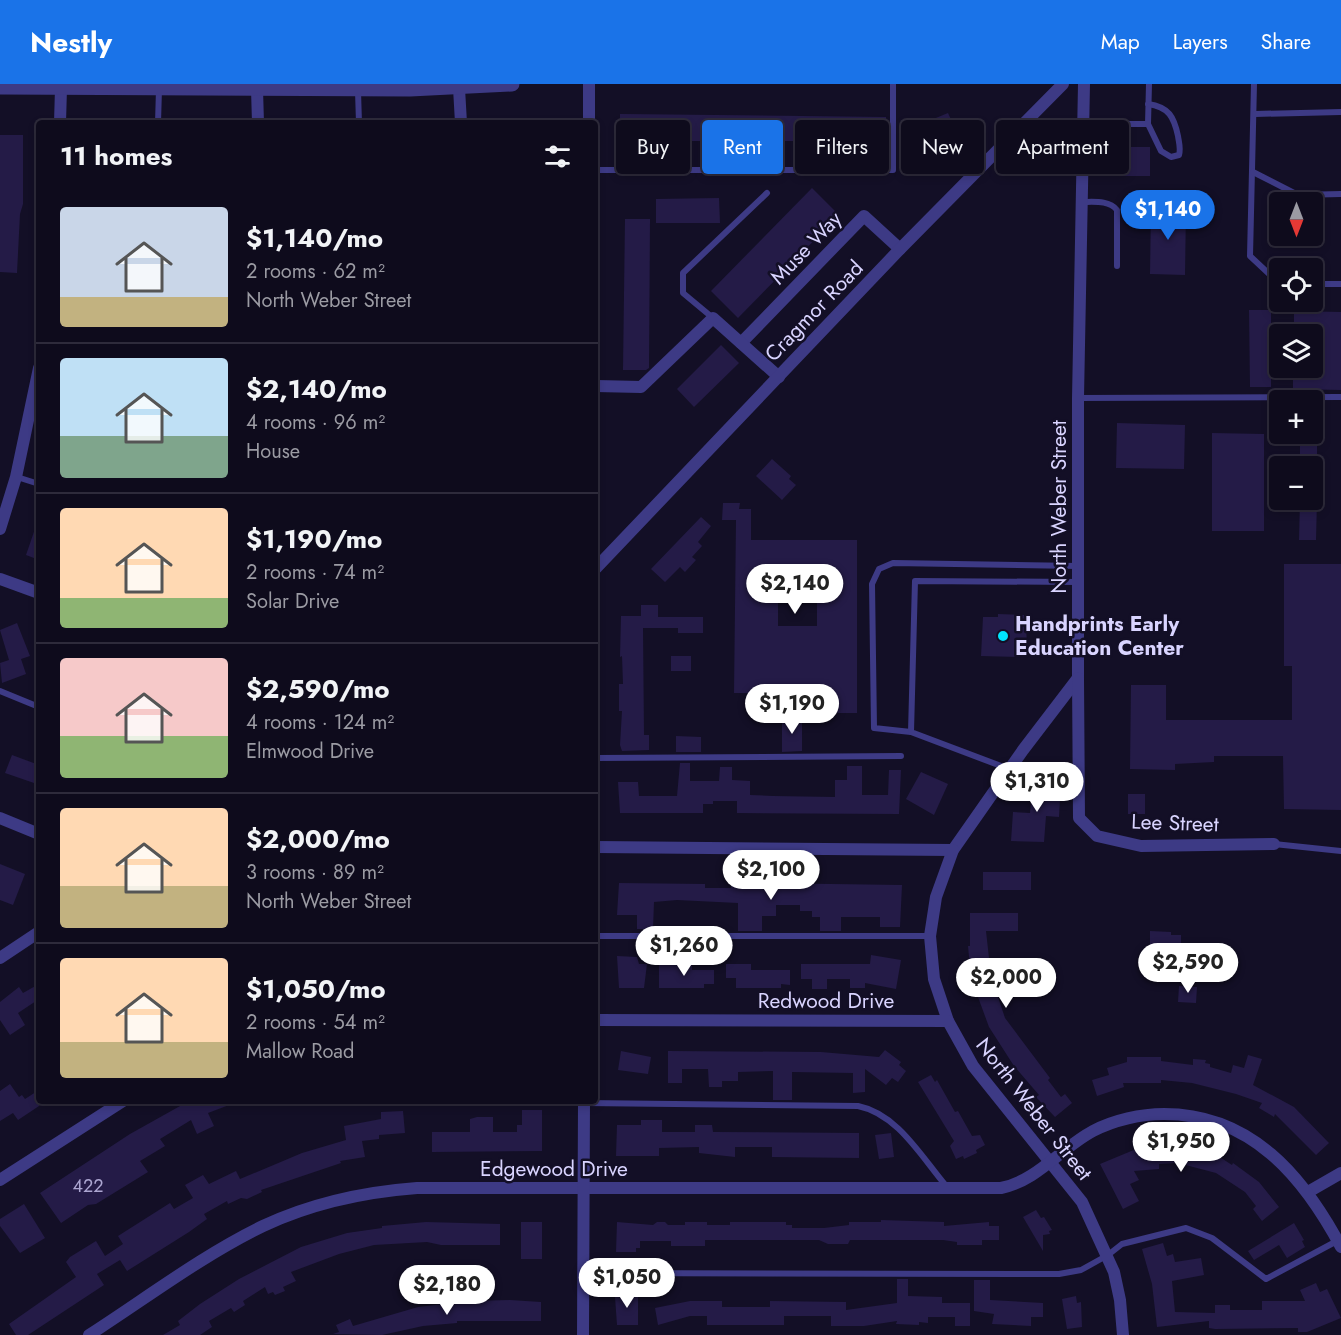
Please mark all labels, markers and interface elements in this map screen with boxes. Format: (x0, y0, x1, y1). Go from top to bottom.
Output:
text: Nestly (30, 22, 112, 63)
text: Map (1101, 27, 1140, 57)
text: Layers (1173, 27, 1228, 57)
text: Share (1261, 27, 1311, 57)
chip: Buy (616, 120, 690, 174)
chip: Rent (702, 120, 783, 174)
chip: Filters (795, 120, 889, 174)
chip: New (901, 120, 984, 174)
chip: Apartment (996, 120, 1129, 174)
text: 11 homes (60, 137, 172, 175)
icon: filters (541, 140, 574, 173)
pin: $1,140 (1119, 190, 1217, 241)
north arrow (1269, 192, 1323, 246)
map controls (1269, 192, 1323, 510)
text: $1,140 (1135, 195, 1201, 224)
street label: Muse Way (763, 204, 849, 291)
text: $1,140/mo (246, 219, 383, 257)
icon: home (108, 231, 180, 303)
street label: Cragmor Road (758, 254, 870, 368)
text: 2 rooms · 62 m² (246, 257, 385, 286)
button: locate (1269, 258, 1323, 312)
text: North Weber Street (246, 286, 411, 315)
button: layers (1269, 324, 1323, 378)
text: $2,140/mo (246, 370, 387, 408)
icon: home (108, 382, 180, 454)
button: + (1269, 390, 1323, 444)
text: 4 rooms · 96 m² (246, 408, 385, 437)
street label: North Weber Street (1044, 420, 1074, 594)
text: House (246, 437, 300, 466)
button: − (1269, 456, 1323, 510)
text: $1,190/mo (246, 520, 382, 558)
icon: home (108, 532, 180, 604)
text: 2 rooms · 74 m² (246, 558, 384, 587)
pin: $2,140 (746, 564, 844, 615)
text: $2,140 (760, 569, 830, 598)
text: Solar Drive (246, 587, 339, 616)
place label: Handprints Early Education Center (1015, 609, 1184, 663)
marker: Handprints Early Education Center (996, 629, 1010, 643)
text: $2,590/mo (246, 670, 390, 708)
icon: home (108, 682, 180, 754)
pin: $1,190 (743, 684, 841, 735)
text: $1,190 (759, 689, 825, 718)
text: 4 rooms · 124 m² (246, 708, 394, 737)
text: Elmwood Drive (246, 737, 374, 766)
pin: $1,310 (988, 762, 1086, 813)
text: $1,310 (1005, 767, 1069, 796)
street label: Lee Street (1131, 806, 1219, 840)
text: $2,000/mo (246, 820, 390, 858)
icon: home (108, 832, 180, 904)
pin: $2,100 (722, 850, 820, 901)
text: $2,100 (737, 855, 805, 884)
text: 3 rooms · 89 m² (246, 858, 384, 887)
text: North Weber Street (246, 887, 411, 916)
pin: $1,260 (635, 926, 733, 977)
text: $1,260 (650, 931, 718, 960)
pin: $2,590 (1139, 943, 1237, 994)
text: $2,590 (1152, 948, 1224, 977)
pin: $2,000 (957, 958, 1055, 1009)
text: $2,000 (970, 963, 1042, 992)
text: $1,050/mo (246, 970, 386, 1008)
icon: home (108, 982, 180, 1054)
street label: Redwood Drive (758, 986, 894, 1016)
text: 2 rooms · 54 m² (246, 1008, 385, 1037)
street label: North Weber Street (969, 1031, 1099, 1187)
text: Mallow Road (246, 1037, 354, 1066)
pin: $1,950 (1132, 1122, 1230, 1173)
text: $1,950 (1147, 1127, 1215, 1156)
street label: Edgewood Drive (480, 1154, 628, 1184)
house number: 422 (73, 1173, 103, 1199)
pin: $1,050 (578, 1258, 676, 1309)
text: $1,050 (593, 1263, 661, 1292)
pin: $2,180 (398, 1265, 496, 1316)
text: $2,180 (413, 1270, 481, 1299)

